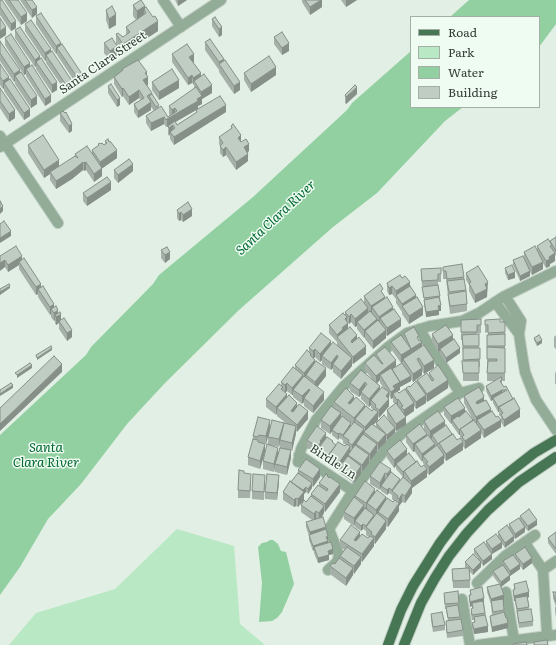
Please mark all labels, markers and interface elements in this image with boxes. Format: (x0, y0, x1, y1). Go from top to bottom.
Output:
legend (410, 16, 540, 108)
text: Road (448, 23, 477, 41)
street label: Santa Clara Street (57, 28, 149, 98)
text: Park (448, 43, 474, 61)
text: Water (448, 63, 484, 81)
text: Building (448, 83, 497, 101)
water label: Santa Clara River (233, 177, 319, 259)
water label: Santa Clara River (13, 440, 79, 471)
street label: Birdle Ln (307, 442, 359, 482)

